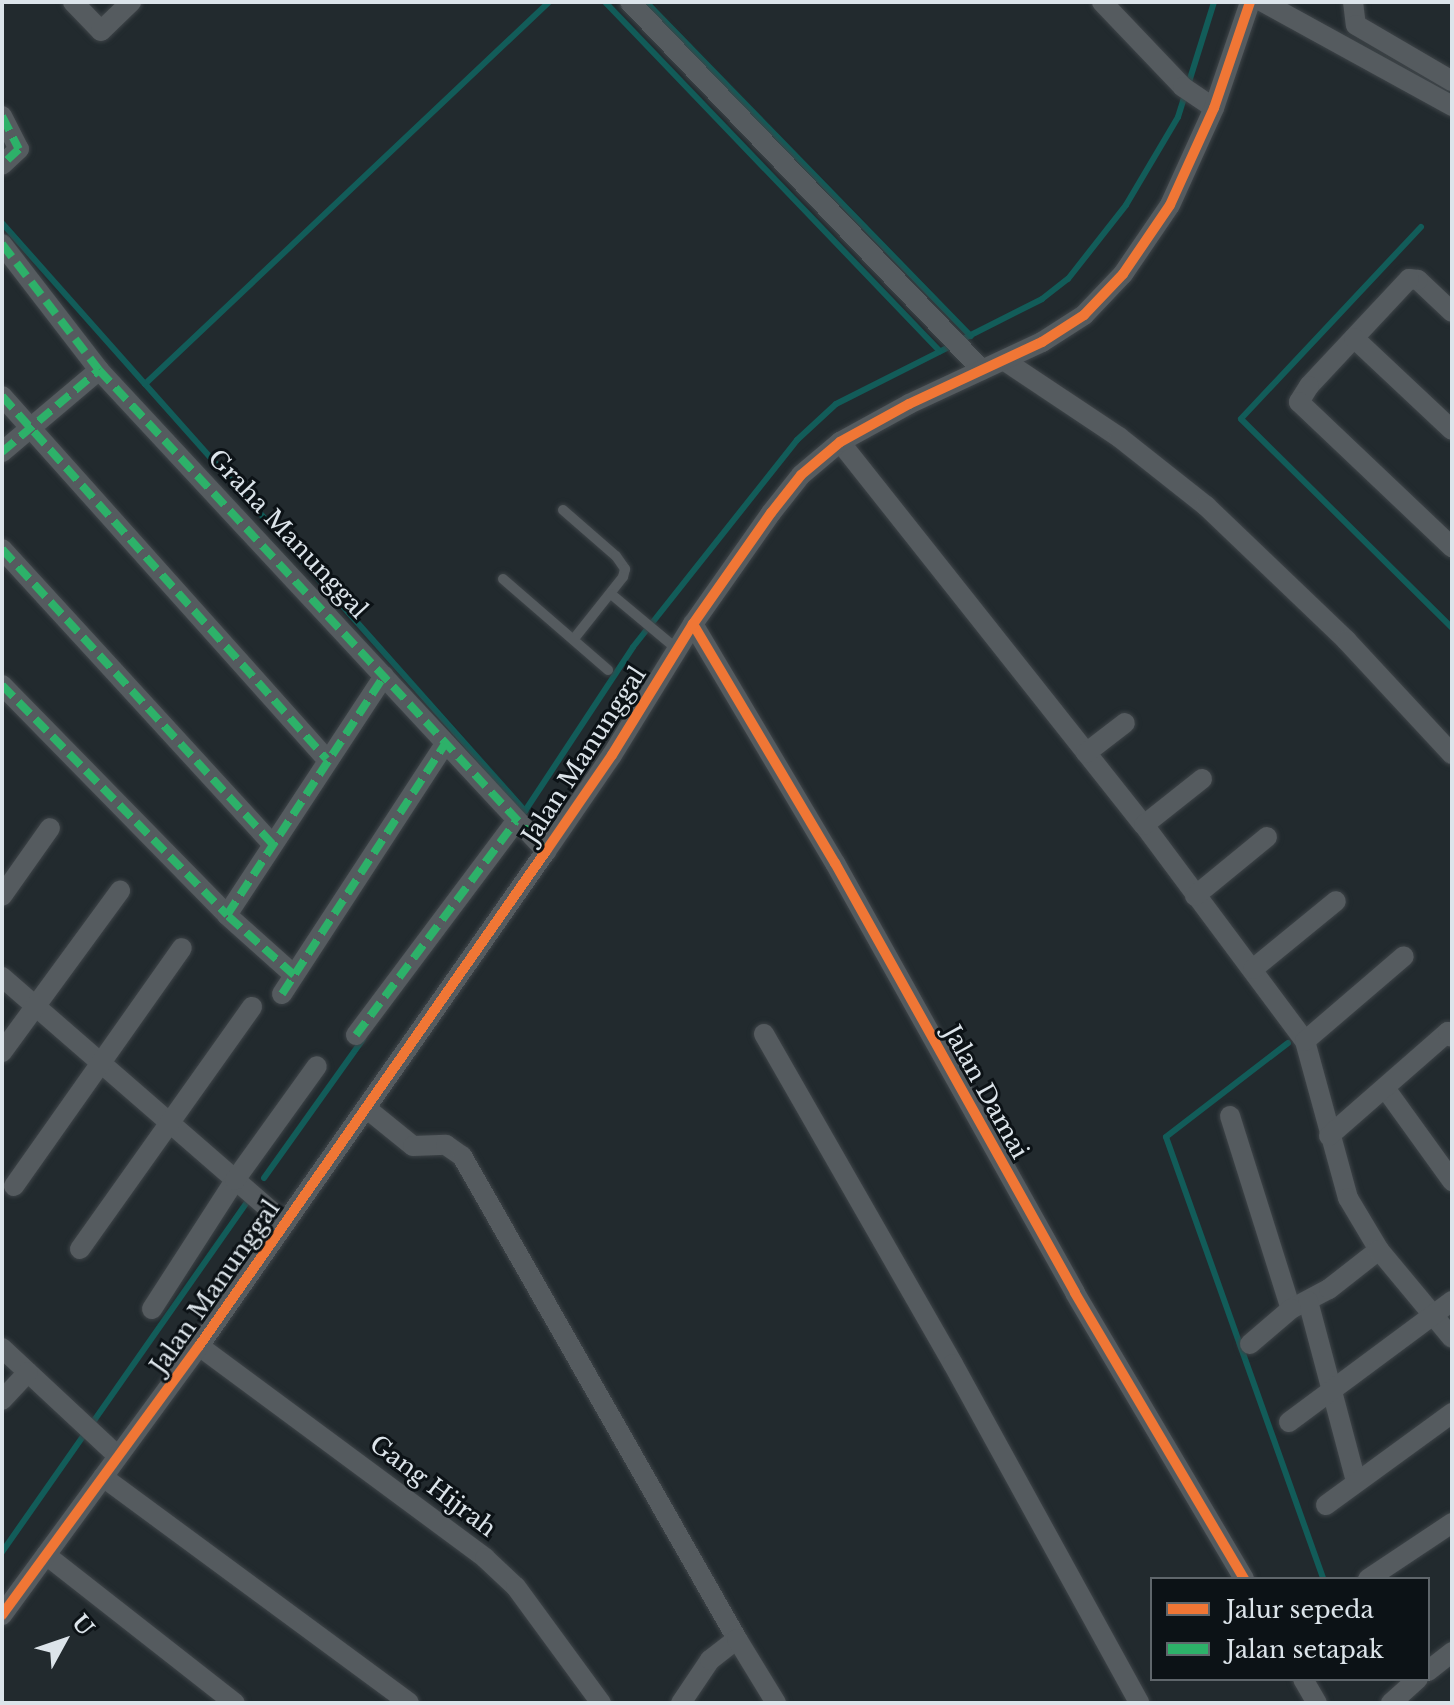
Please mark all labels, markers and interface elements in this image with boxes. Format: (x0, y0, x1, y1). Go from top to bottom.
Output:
street label: Graha Manunggal (202, 443, 374, 625)
street label: Jalan Manunggal (516, 661, 652, 849)
street label: Jalan Damai (938, 1020, 1034, 1164)
street label: Jalan Manunggal (144, 1195, 286, 1379)
street label: Gang Hijrah (364, 1429, 502, 1543)
legend (1150, 1577, 1430, 1681)
text: Jalur sepeda (1226, 1595, 1374, 1624)
north arrow (24, 1601, 104, 1681)
text: U (66, 1609, 99, 1641)
text: Jalan setapak (1226, 1635, 1384, 1664)

